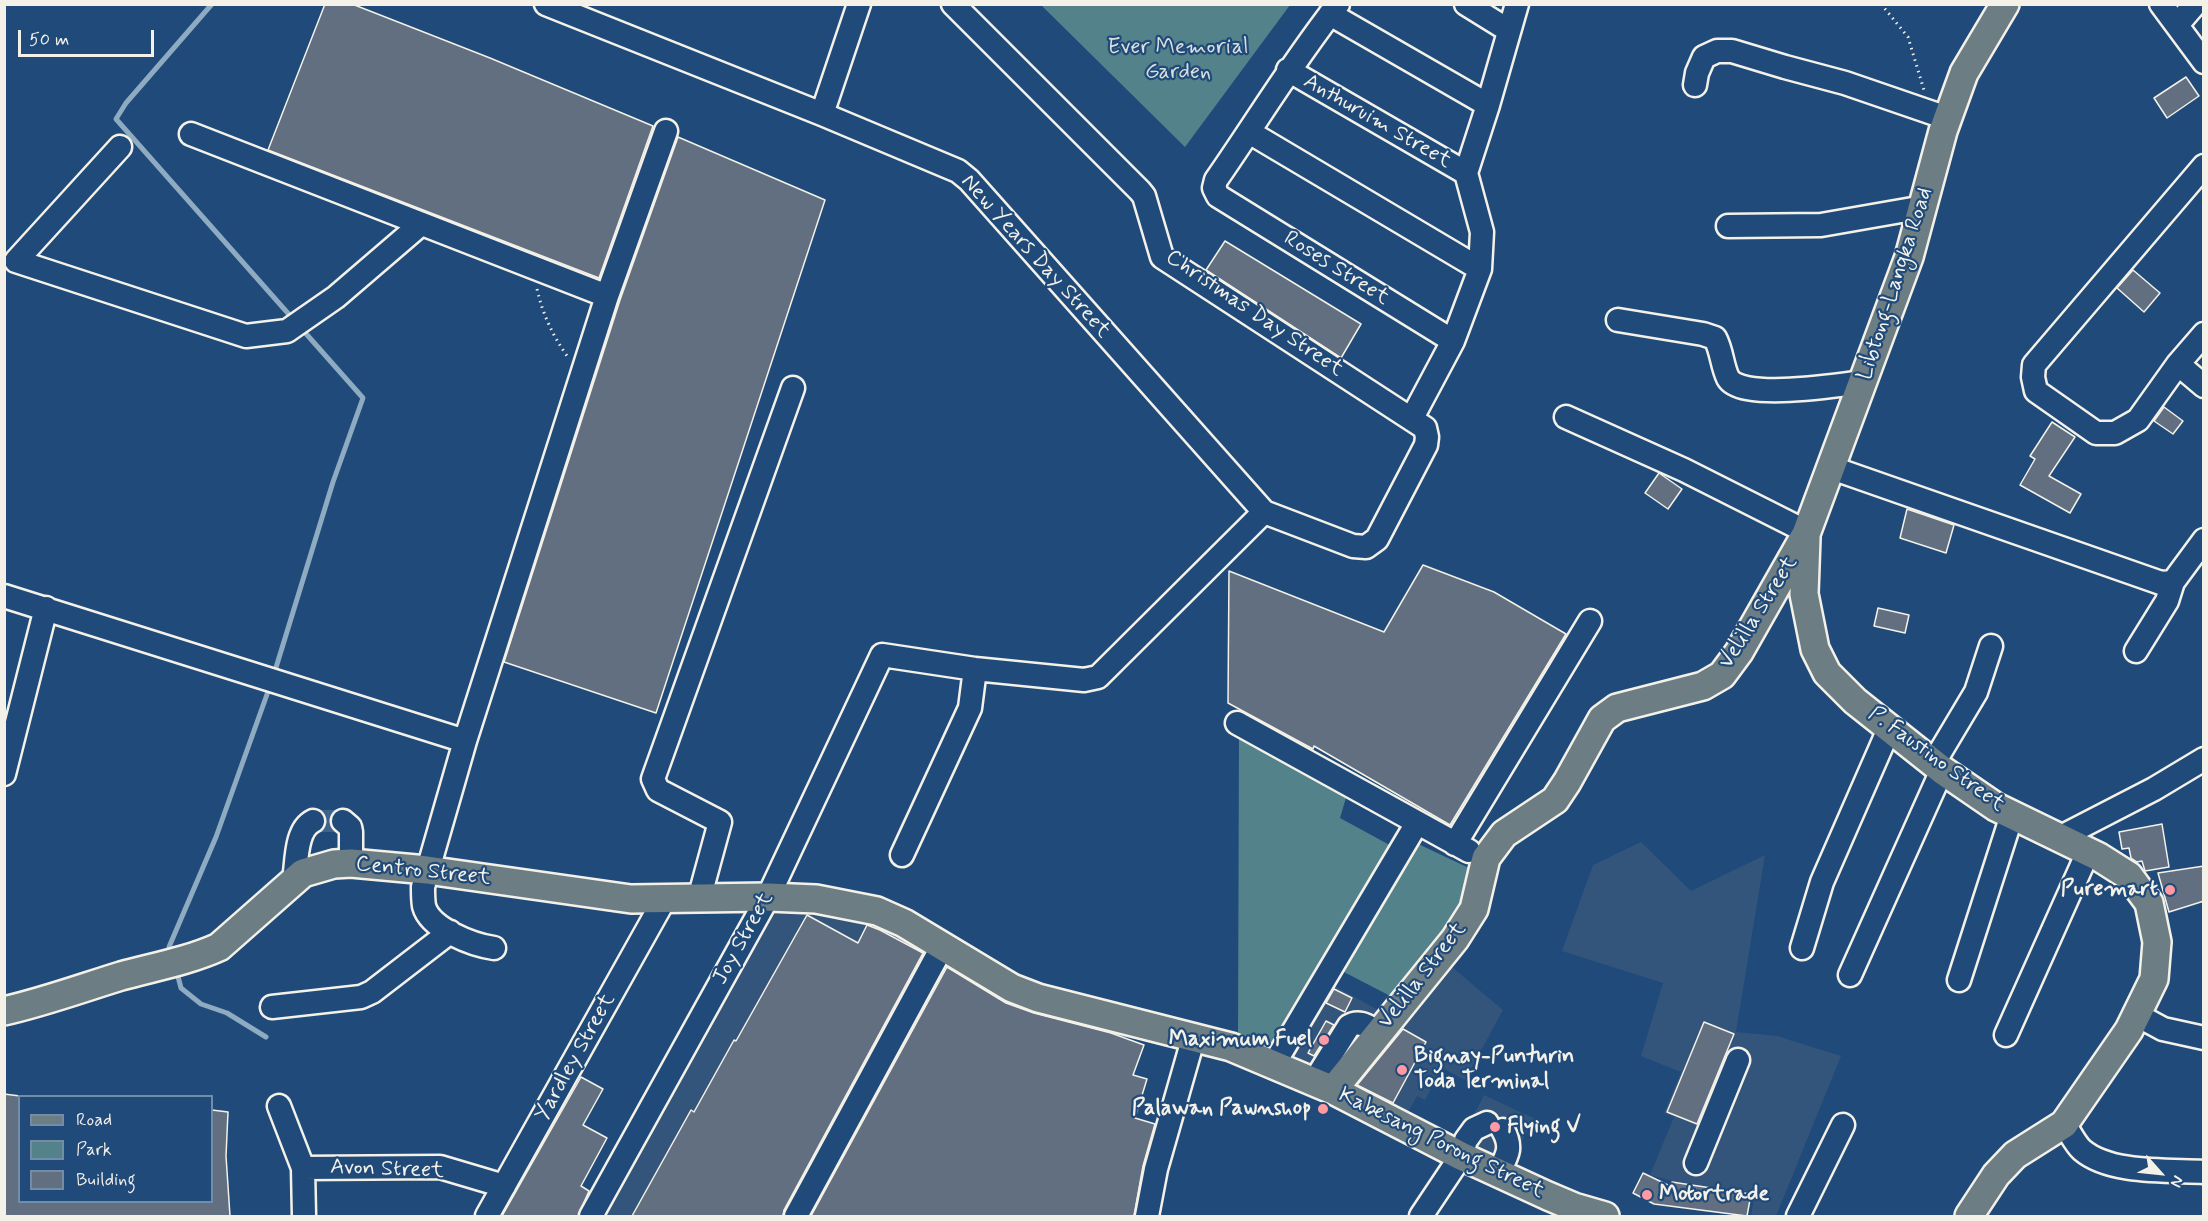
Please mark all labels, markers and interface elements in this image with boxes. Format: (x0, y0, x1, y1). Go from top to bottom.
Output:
scale bar (21, 18, 158, 56)
text: 50 m (29, 28, 69, 52)
park label: Ever Memorial Garden (1107, 35, 1249, 86)
street label: Anthuruim Street (1298, 69, 1456, 175)
street label: New Years Day Street (954, 170, 1116, 344)
street label: Libtong-Langka Road (1852, 184, 1940, 384)
street label: Roses Street (1278, 226, 1394, 312)
street label: Christmas Day Street (1160, 245, 1348, 383)
street label: Velilla Street (1714, 552, 1804, 674)
street label: P. Faustino Street (1862, 702, 2010, 818)
street label: Centro Street (354, 852, 492, 892)
place label: Puremart (2061, 877, 2158, 903)
marker: Puremart (2163, 883, 2177, 897)
street label: Joy Street (708, 888, 780, 990)
street label: Velilla Street (1373, 918, 1473, 1034)
street label: Yardley Street (530, 990, 622, 1126)
place label: Maximum Fuel (1169, 1027, 1312, 1053)
marker: Maximum Fuel (1317, 1033, 1331, 1047)
place label: Bignay-Punturin Toda Terminal (1414, 1044, 1574, 1096)
marker: Bignay-Punturin Toda Terminal (1395, 1063, 1409, 1077)
street label: Kabesang Porong Street (1334, 1083, 1548, 1205)
legend (18, 1095, 213, 1203)
place label: Palawan Pawnshop (1132, 1096, 1311, 1122)
marker: Palawan Pawnshop (1316, 1102, 1330, 1116)
text: Road (76, 1108, 112, 1132)
place label: Flying V (1507, 1114, 1581, 1140)
marker: Flying V (1488, 1120, 1502, 1134)
text: Park (76, 1138, 112, 1162)
north arrow (2130, 1143, 2190, 1203)
street label: Avon Street (330, 1155, 444, 1185)
text: Building (76, 1168, 136, 1192)
text: N (2165, 1172, 2188, 1191)
place label: Motortrade (1659, 1182, 1769, 1208)
marker: Motortrade (1640, 1188, 1654, 1202)

